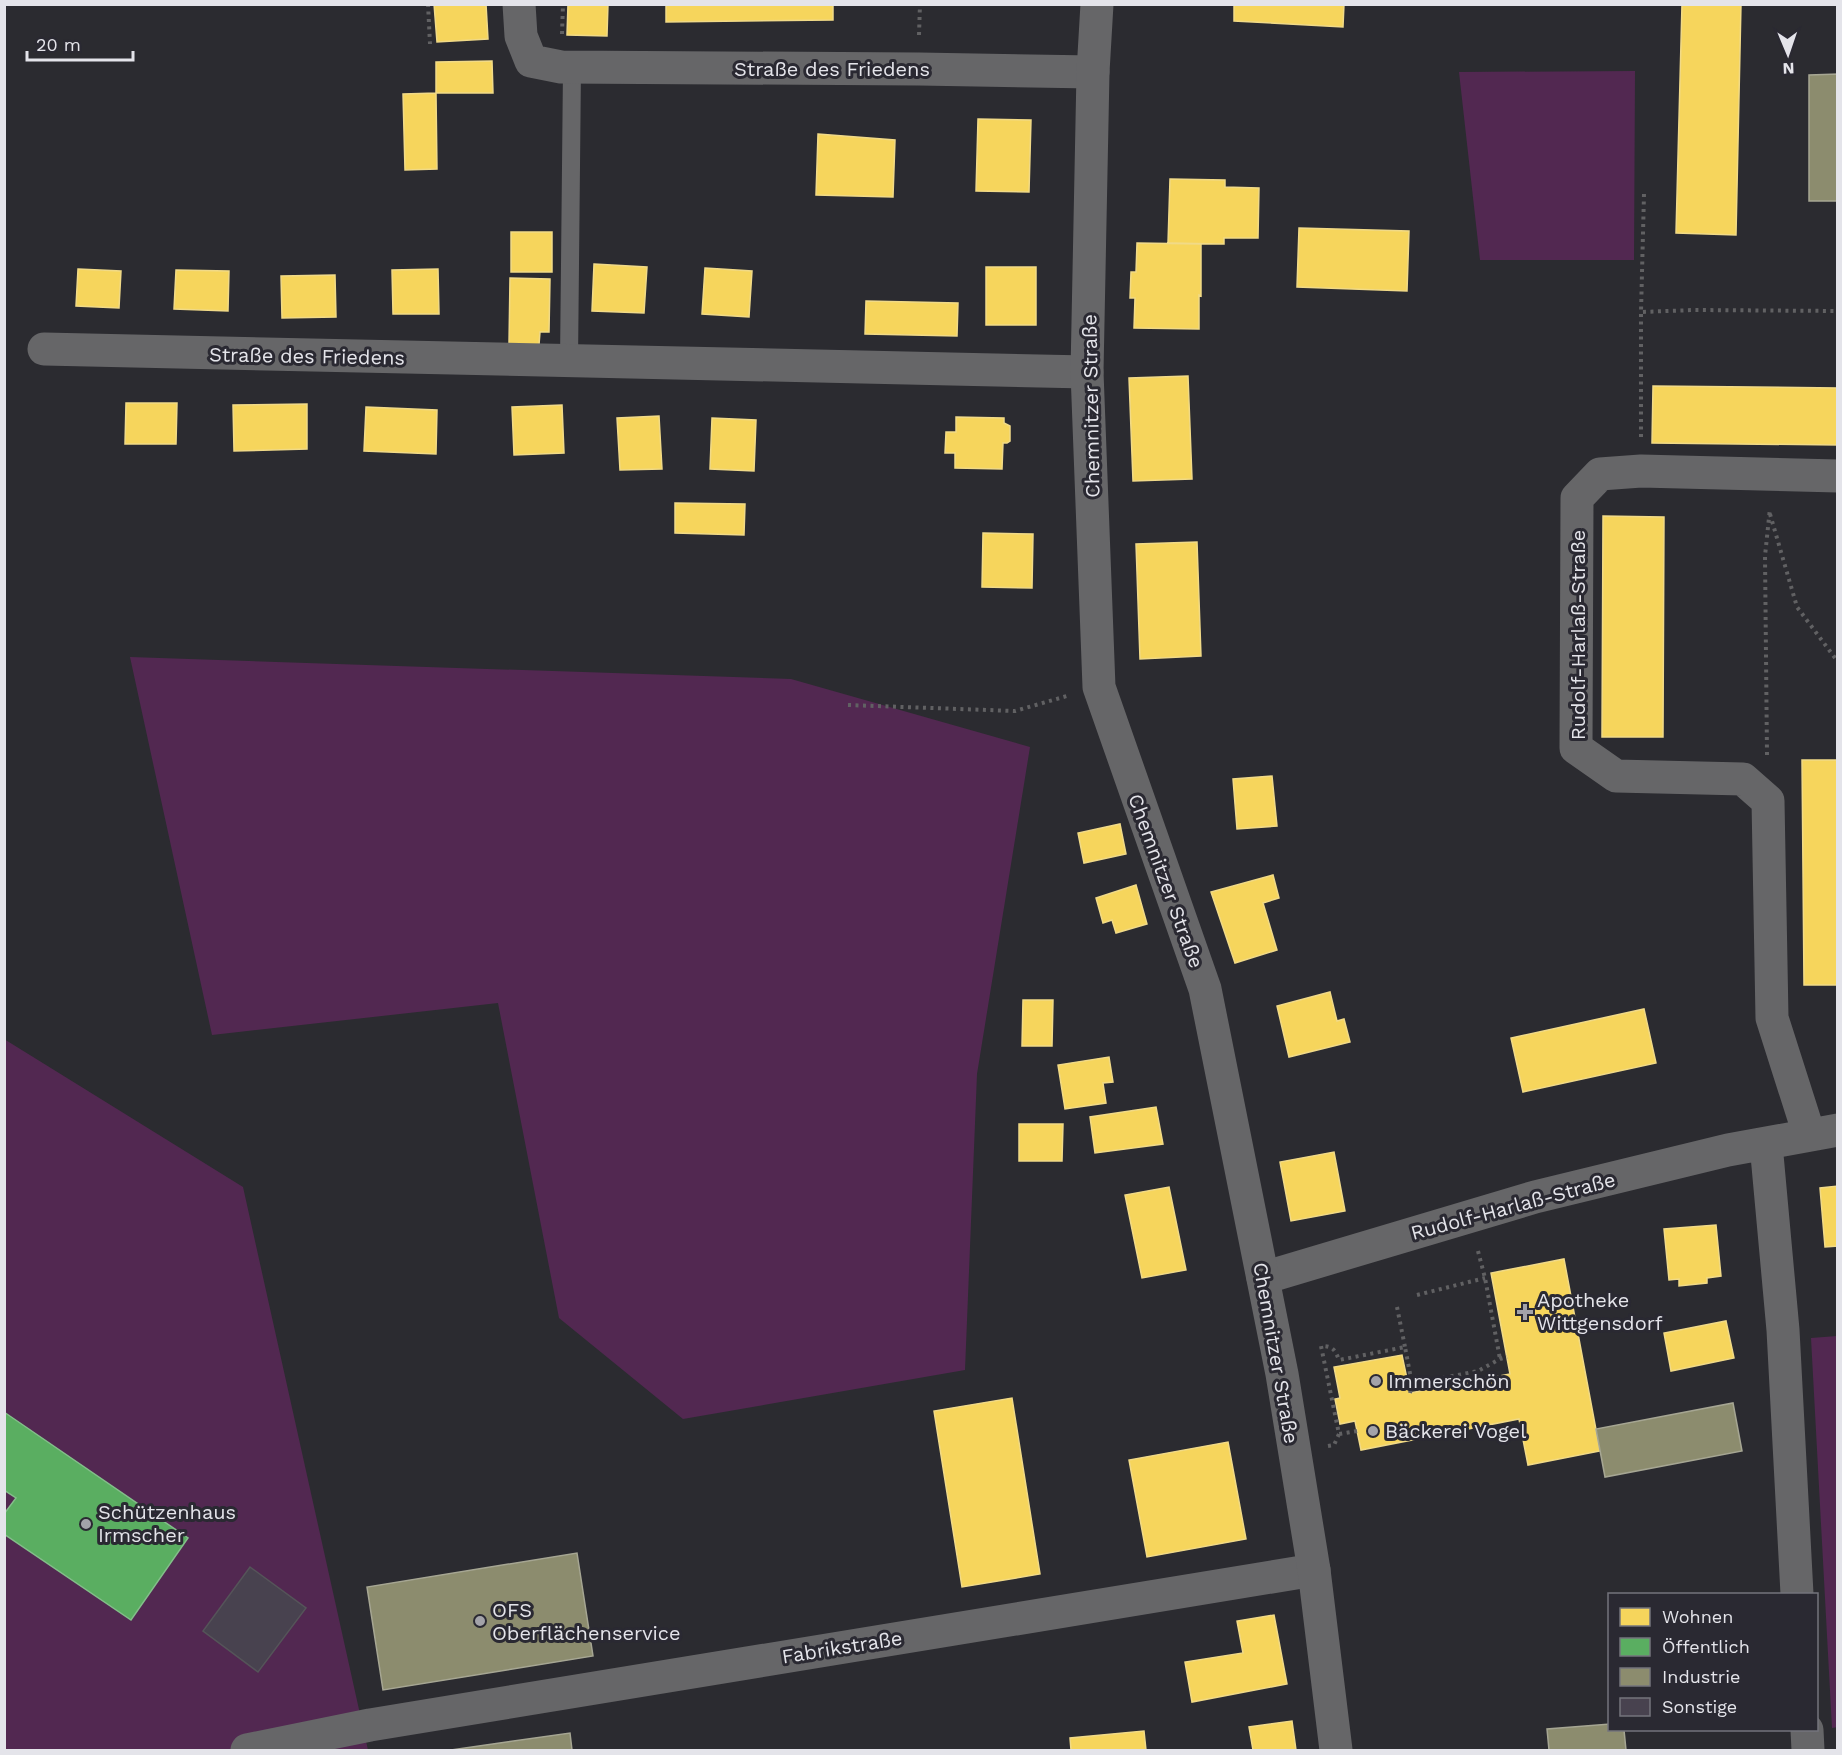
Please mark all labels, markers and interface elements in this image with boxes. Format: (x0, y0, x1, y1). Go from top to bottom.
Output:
scale bar (27, 24, 134, 62)
north arrow (1758, 24, 1818, 84)
text: 20 m (36, 34, 81, 55)
street label: Straße des Friedens (734, 57, 930, 81)
text: N (1782, 59, 1795, 78)
street label: Chemnitzer Straße (1077, 314, 1105, 498)
street label: Straße des Friedens (209, 342, 405, 370)
street label: Rudolf-Harlaß-Straße (1566, 530, 1590, 740)
street label: Chemnitzer Straße (1123, 791, 1209, 971)
street label: Rudolf-Harlaß-Straße (1408, 1167, 1618, 1245)
street label: Chemnitzer Straße (1248, 1260, 1304, 1446)
place label: Apotheke Wittgensdorf (1537, 1288, 1663, 1335)
marker: Apotheke Wittgensdorf (1518, 1305, 1532, 1319)
place label: Immerschön (1388, 1369, 1510, 1393)
marker: Immerschön (1369, 1374, 1383, 1388)
place label: Bäckerei Vogel (1385, 1419, 1526, 1443)
marker: Bäckerei Vogel (1366, 1424, 1380, 1438)
place label: Schützenhaus Irmscher (98, 1500, 236, 1547)
marker: Schützenhaus Irmscher (79, 1517, 93, 1531)
legend (1608, 1593, 1818, 1731)
place label: OFS Oberflächenservice (492, 1598, 681, 1645)
text: Wohnen (1662, 1606, 1733, 1627)
marker: OFS Oberflächenservice (473, 1614, 487, 1628)
street label: Fabrikstraße (780, 1626, 904, 1668)
text: Öffentlich (1662, 1636, 1750, 1657)
text: Industrie (1662, 1666, 1740, 1687)
text: Sonstige (1662, 1696, 1737, 1717)

